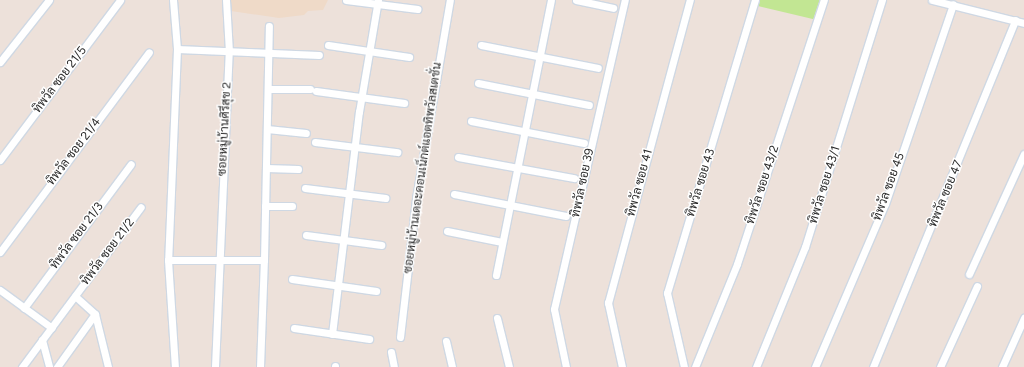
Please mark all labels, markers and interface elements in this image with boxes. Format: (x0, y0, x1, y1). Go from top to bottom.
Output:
street label: ทิพวัล ซอย 21/5 (30, 44, 90, 116)
street label: ซอยหมู่บ้านเดอะคอนเน็กต์แอตทิพวัลสเตชั่น (401, 62, 445, 274)
street label: ซอยหมู่บ้านศิรีสุข 2 (215, 82, 235, 176)
street label: ทิพวัล ซอย 21/4 (44, 115, 104, 189)
street label: ทิพวัล ซอย 43/2 (743, 144, 783, 226)
street label: ทิพวัล ซอย 43/1 (806, 144, 844, 226)
street label: ทิพวัล ซอย 39 (569, 147, 597, 219)
street label: ทิพวัล ซอย 43 (684, 147, 718, 219)
street label: ทิพวัล ซอย 41 (624, 148, 656, 218)
street label: ทิพวัล ซอย 45 (870, 151, 908, 223)
street label: ทิพวัล ซอย 47 (926, 159, 966, 229)
street label: ทิพวัล ซอย 21/3 (47, 200, 107, 272)
street label: ทิพวัล ซอย 21/2 (78, 216, 138, 288)

